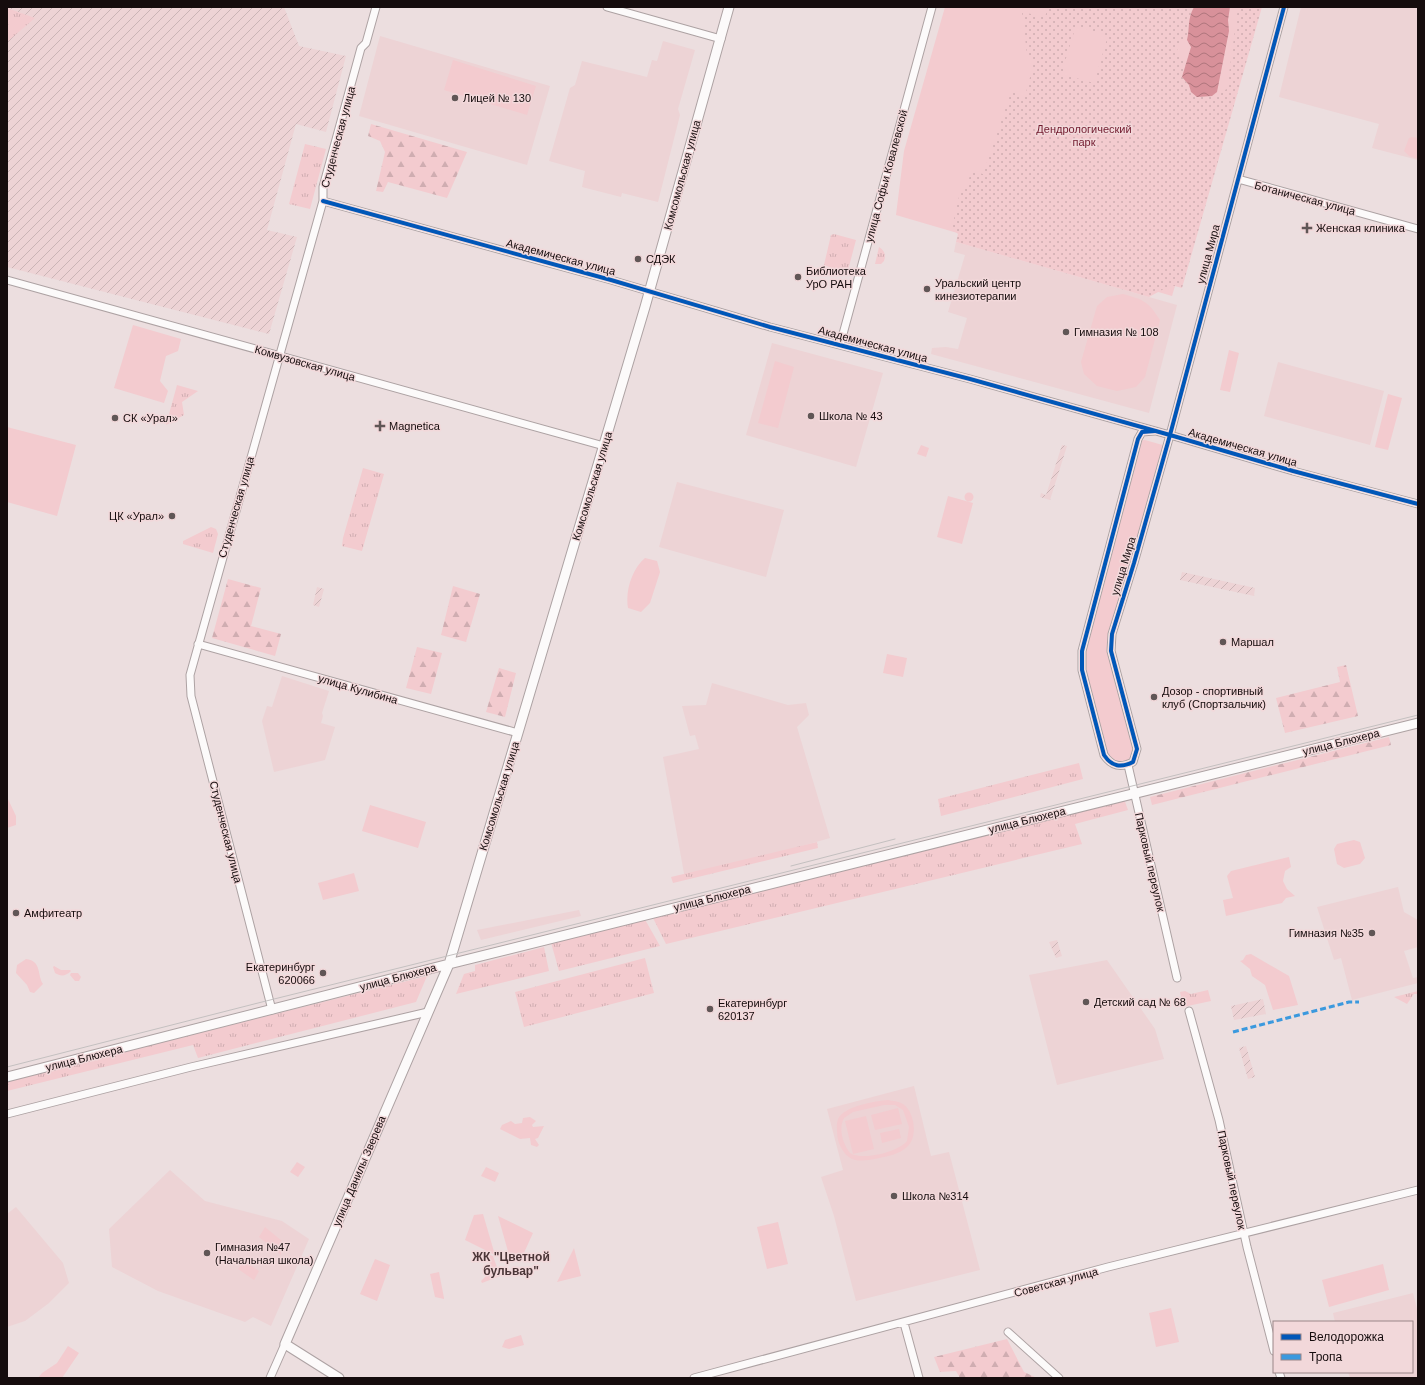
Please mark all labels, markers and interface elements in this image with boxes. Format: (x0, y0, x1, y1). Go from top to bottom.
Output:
street label: Студенческая улица (319, 84, 358, 189)
place label: Лицей № 130 (463, 92, 531, 104)
marker: Лицей № 130 (450, 93, 460, 103)
street label: улица Софьи Ковалевской (863, 108, 909, 244)
street label: Комсомольская улица (662, 118, 703, 231)
park label: Дендрологический парк (1036, 123, 1132, 148)
street label: Ботаническая улица (1253, 179, 1358, 217)
street label: улица Мира (1194, 222, 1222, 285)
marker: Женская клиника (1301, 222, 1313, 234)
place label: Женская клиника (1316, 222, 1406, 234)
street label: Академическая улица (505, 237, 618, 278)
place label: СДЭК (646, 253, 676, 265)
marker: СДЭК (633, 254, 643, 264)
place label: Библиотека УрО РАН (806, 265, 867, 290)
marker: Библиотека УрО РАН (793, 272, 803, 282)
place label: Уральский центр кинезиотерапии (935, 277, 1021, 302)
marker: Уральский центр кинезиотерапии (922, 284, 932, 294)
street label: Академическая улица (817, 324, 930, 365)
place label: Гимназия № 108 (1074, 326, 1159, 338)
marker: Гимназия № 108 (1061, 327, 1071, 337)
street label: Комвузовская улица (253, 343, 357, 383)
place label: Школа № 43 (819, 410, 883, 422)
marker: Школа № 43 (806, 411, 816, 421)
place label: СК «Урал» (123, 412, 178, 424)
marker: СК «Урал» (110, 413, 120, 423)
marker: Magnetica (374, 420, 386, 432)
place label: Magnetica (389, 420, 441, 432)
street label: Академическая улица (1187, 426, 1300, 469)
street label: Комсомольская улица (570, 429, 615, 542)
street label: Студенческая улица (216, 454, 256, 559)
place label: ЦК «Урал» (109, 510, 164, 522)
marker: ЦК «Урал» (167, 511, 177, 521)
street label: улица Мира (1108, 534, 1138, 597)
place label: Маршал (1231, 636, 1274, 648)
marker: Маршал (1218, 637, 1228, 647)
street label: улица Кулибина (317, 672, 400, 706)
place label: Дозор - спортивный клуб (Спортзальчик) (1162, 685, 1266, 710)
marker: Дозор - спортивный клуб (Спортзальчик) (1149, 692, 1159, 702)
street label: улица Блюхера (1301, 726, 1381, 757)
street label: Комсомольская улица (477, 739, 522, 852)
street label: Студенческая улица (208, 780, 245, 885)
street label: улица Блюхера (987, 804, 1067, 835)
street label: Парковый переулок (1133, 811, 1167, 913)
street label: улица Блюхера (672, 882, 752, 913)
place label: Амфитеатр (24, 907, 82, 919)
marker: Амфитеатр (11, 908, 21, 918)
place label: Гимназия №35 (1289, 927, 1364, 939)
marker: Гимназия №35 (1367, 928, 1377, 938)
place label: Екатеринбург 620066 (246, 961, 315, 986)
street label: улица Блюхера (358, 961, 438, 993)
marker: Екатеринбург 620066 (318, 968, 328, 978)
place label: Детский сад № 68 (1094, 996, 1186, 1008)
place label: Екатеринбург 620137 (718, 997, 787, 1022)
marker: Детский сад № 68 (1081, 997, 1091, 1007)
marker: Екатеринбург 620137 (705, 1004, 715, 1014)
street label: улица Блюхера (44, 1042, 124, 1073)
street label: улица Данилы Зверева (330, 1113, 388, 1228)
street label: Парковый переулок (1216, 1129, 1248, 1231)
place label: Школа №314 (902, 1190, 969, 1202)
marker: Школа №314 (889, 1191, 899, 1201)
place label: Гимназия №47 (Начальная школа) (215, 1241, 314, 1266)
marker: Гимназия №47 (Начальная школа) (202, 1248, 212, 1258)
district label: ЖК "Цветной бульвар" (471, 1250, 550, 1278)
street label: Советская улица (1013, 1265, 1100, 1299)
legend (1273, 1321, 1413, 1373)
text: Велодорожка (1309, 1330, 1384, 1344)
text: Тропа (1309, 1350, 1343, 1364)

